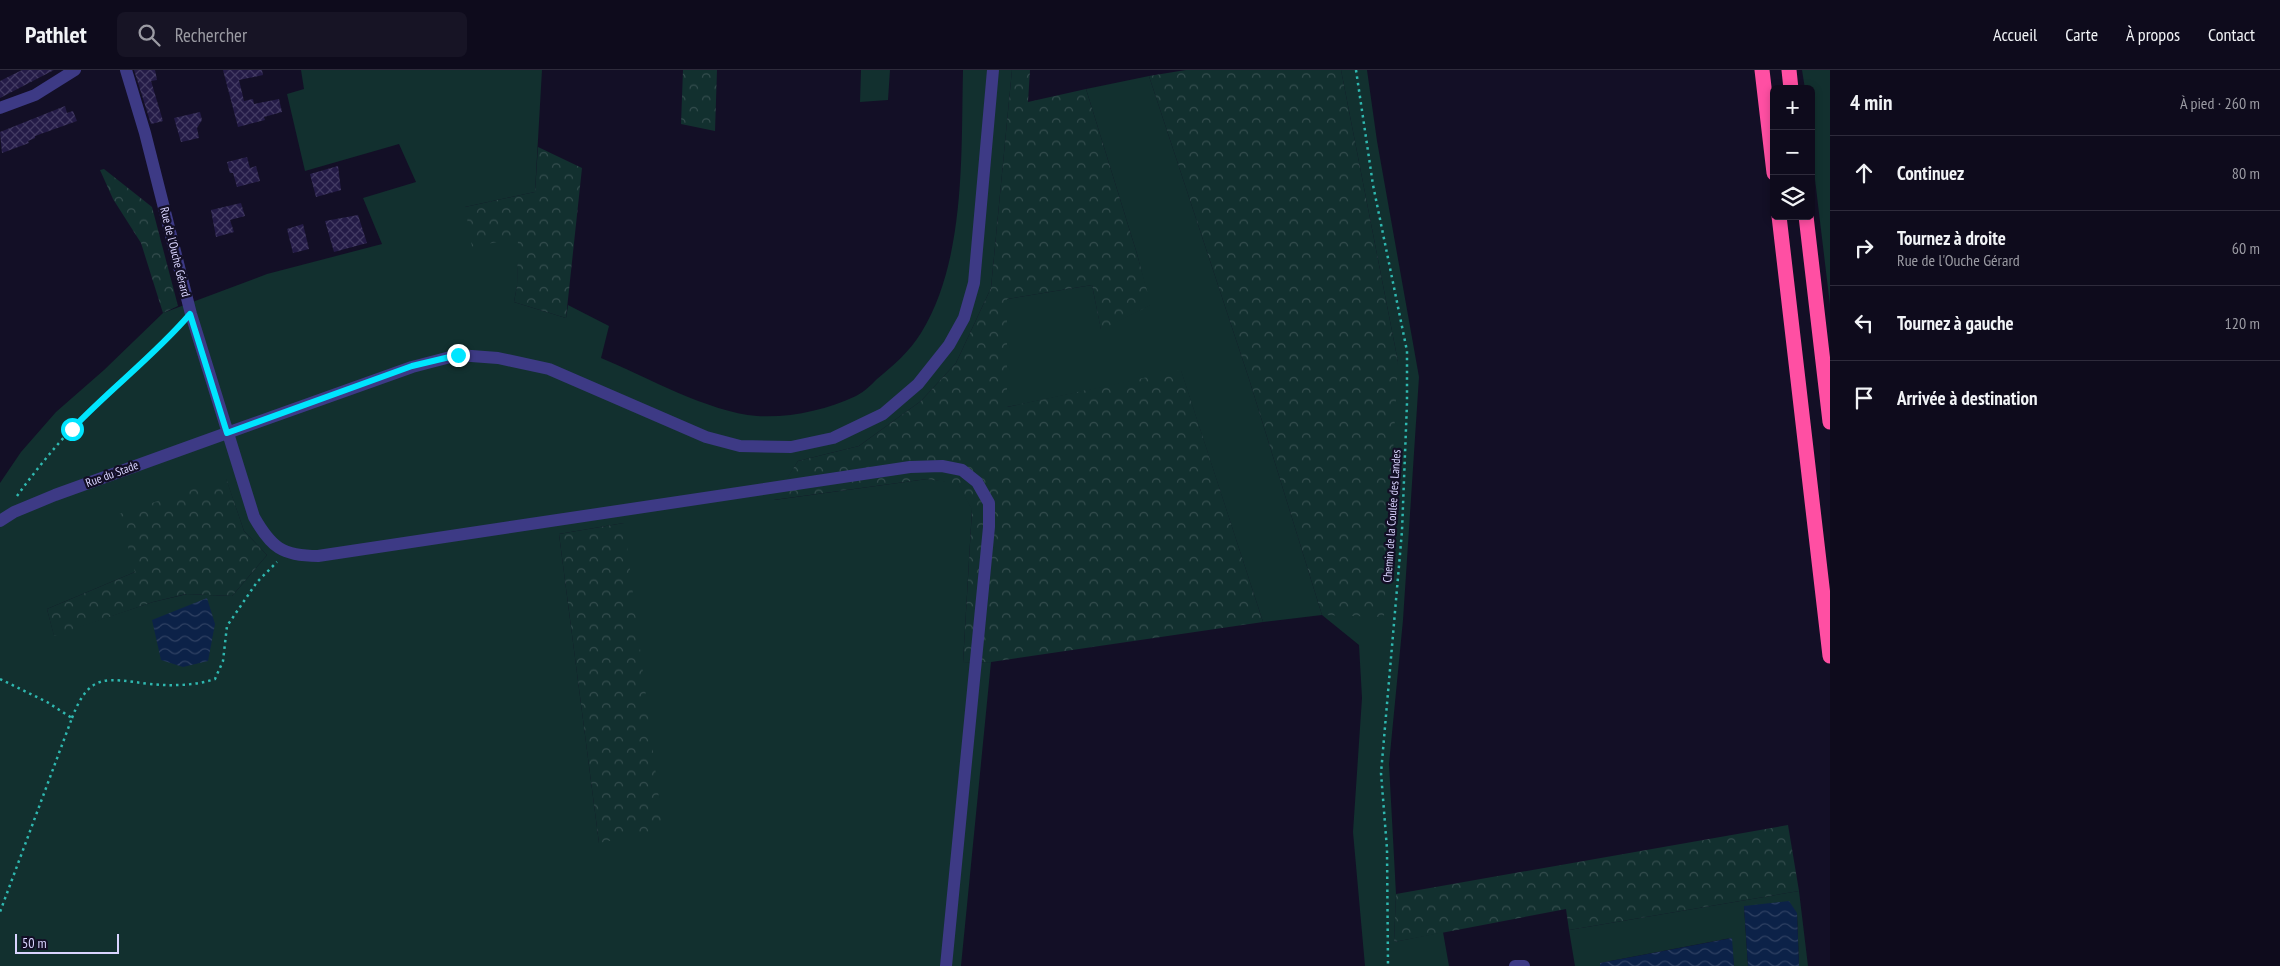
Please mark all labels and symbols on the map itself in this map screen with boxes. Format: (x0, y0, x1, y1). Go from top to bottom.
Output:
street label: Rue de l'Ouche Gérard (157, 205, 194, 298)
route end (447, 344, 470, 367)
route start (61, 418, 84, 441)
street label: Chemin de la Coulée des Landes (1379, 449, 1404, 583)
street label: Rue du Stade (84, 457, 140, 490)
scale bar (15, 931, 119, 954)

